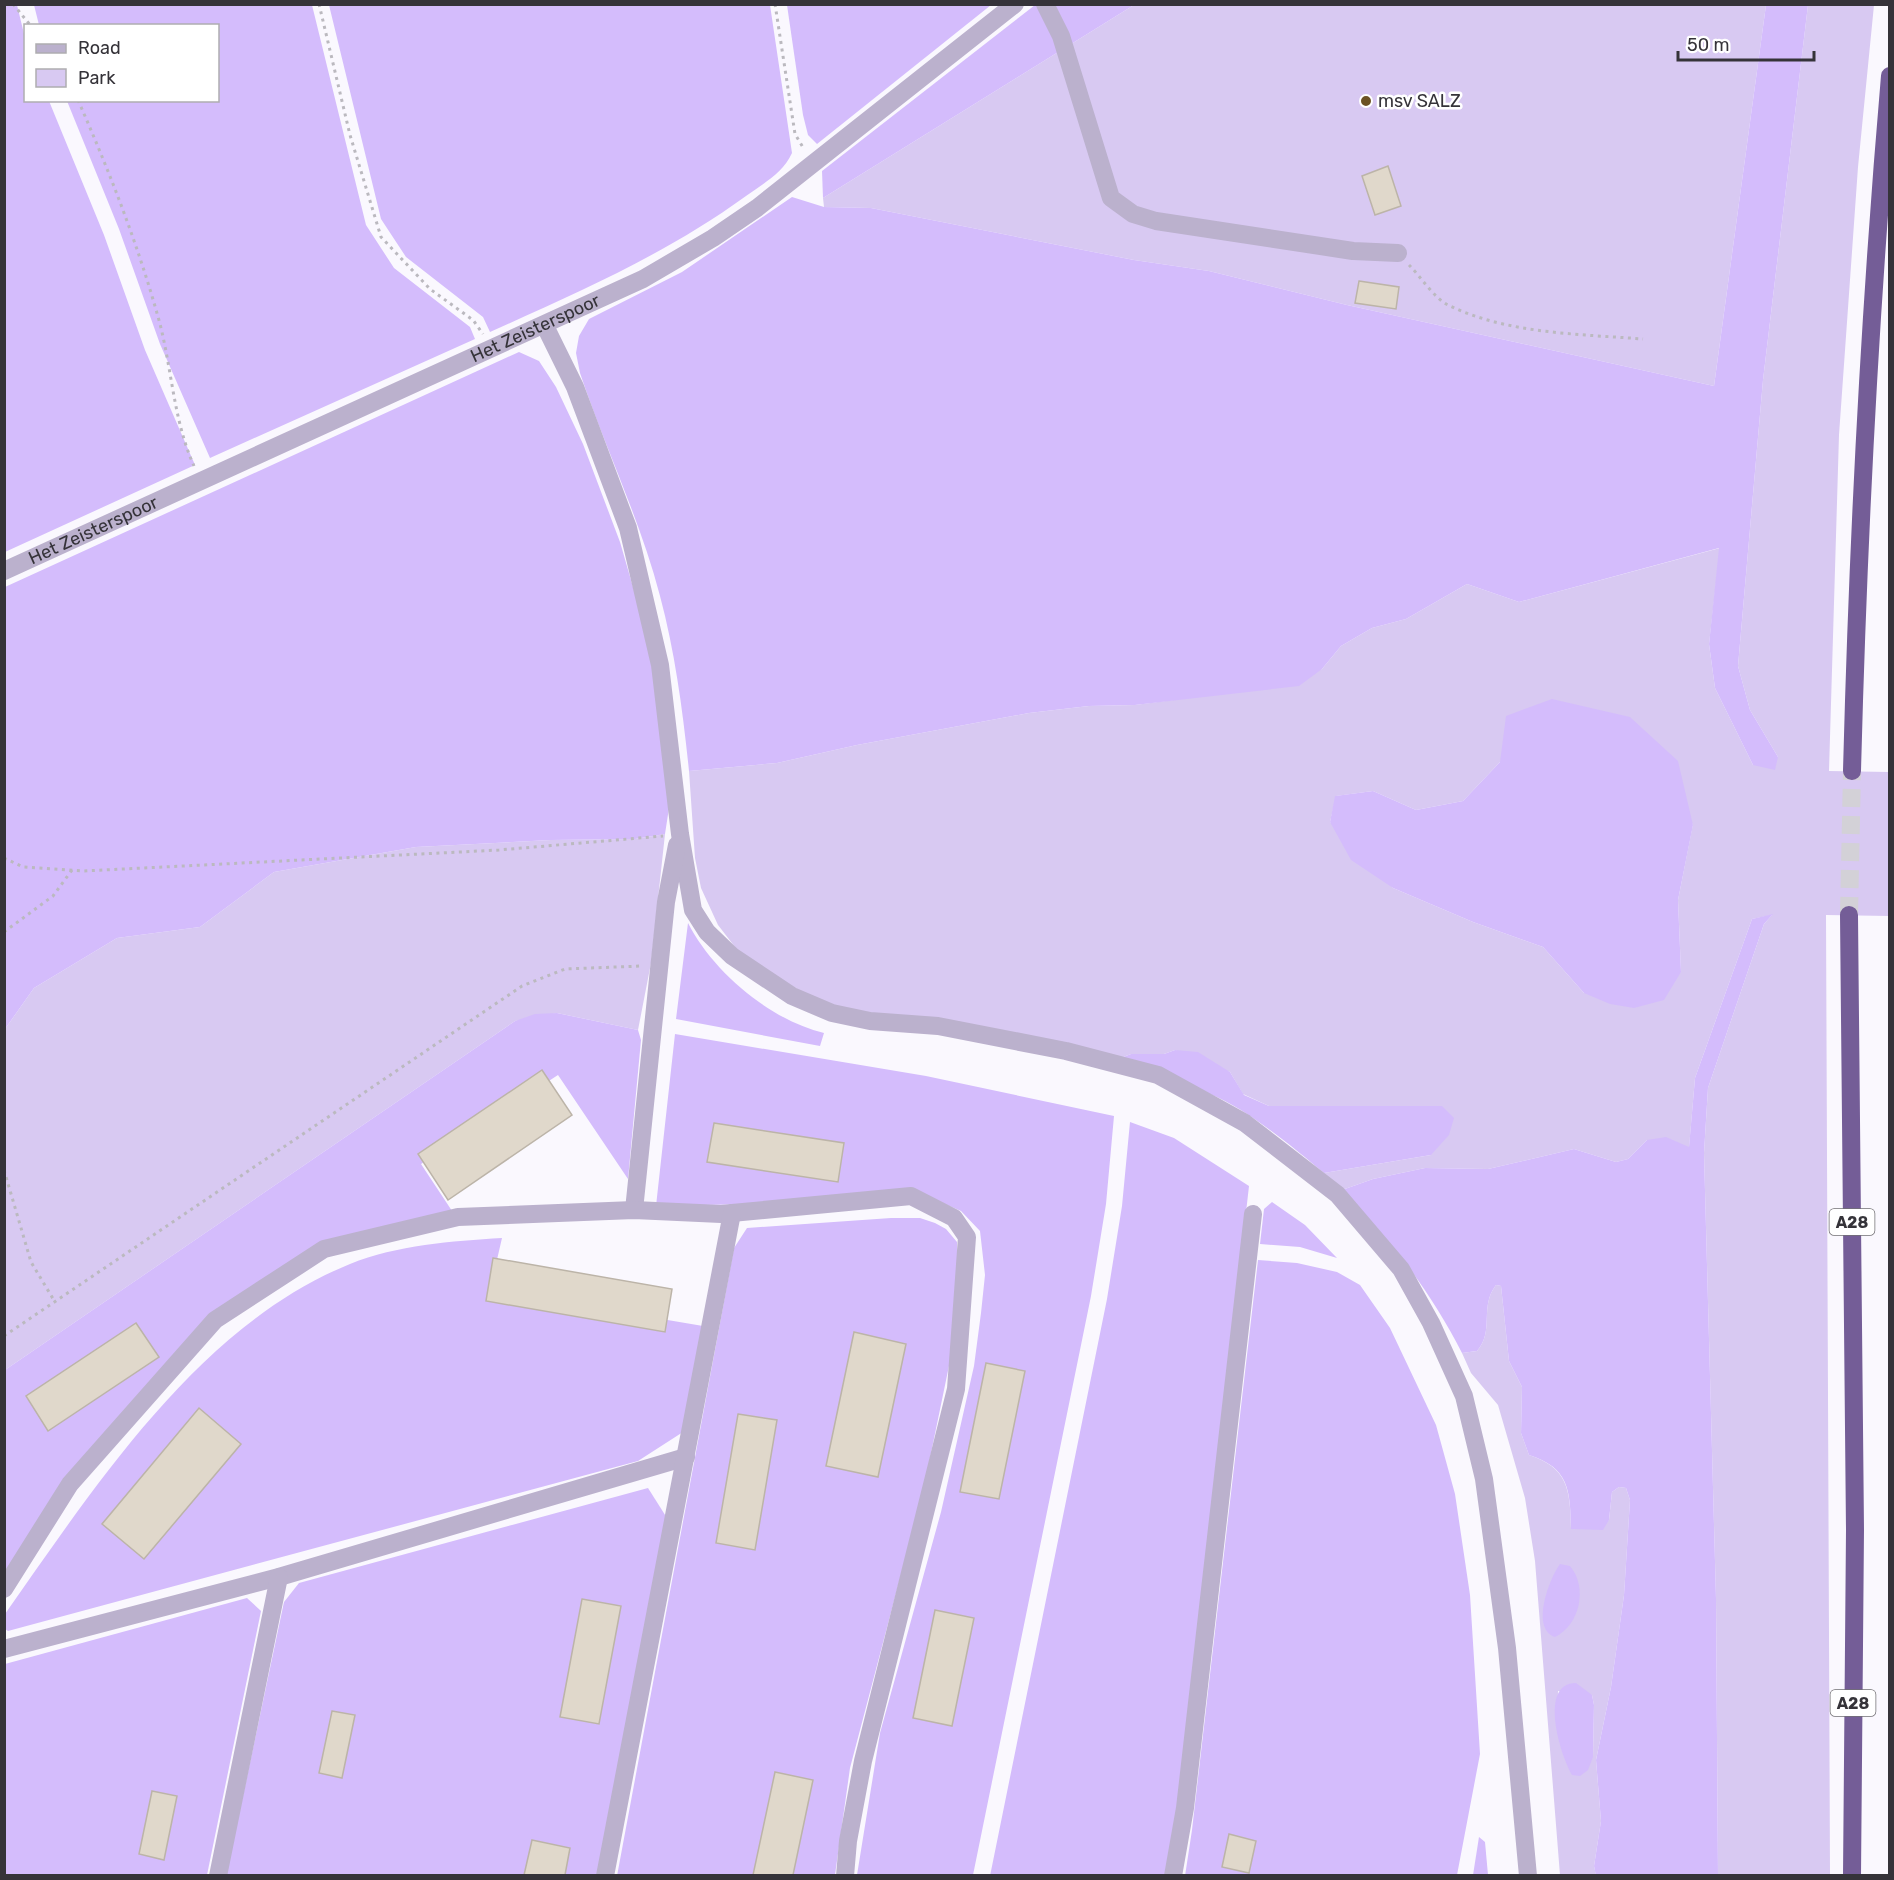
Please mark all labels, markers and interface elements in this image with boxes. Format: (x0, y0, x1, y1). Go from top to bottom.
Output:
legend (24, 24, 219, 102)
scale bar (1678, 24, 1814, 62)
text: 50 m (1687, 34, 1730, 56)
text: Road (78, 37, 121, 59)
text: Park (78, 67, 116, 89)
place label: msv SALZ (1378, 90, 1461, 112)
marker: msv SALZ (1359, 94, 1373, 108)
street label: Het Zeisterspoor (467, 289, 604, 367)
street label: Het Zeisterspoor (25, 491, 161, 569)
road number: A28 (1830, 1209, 1874, 1235)
road number: A28 (1830, 1690, 1876, 1716)

